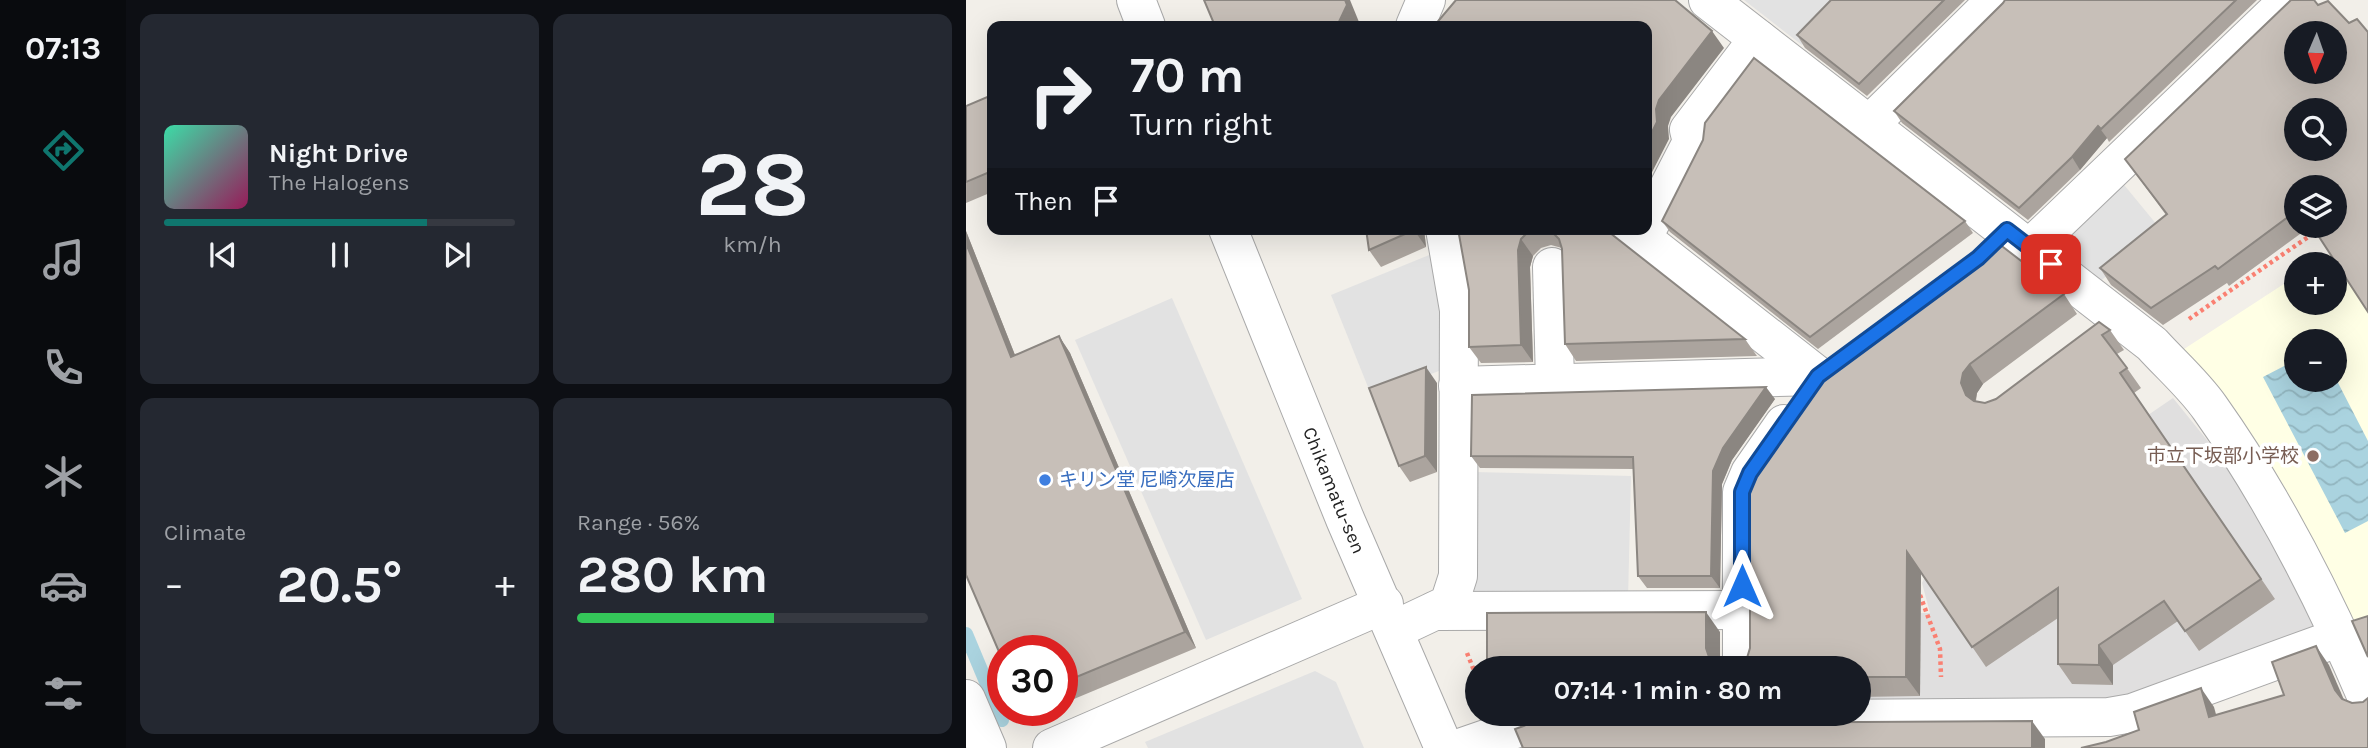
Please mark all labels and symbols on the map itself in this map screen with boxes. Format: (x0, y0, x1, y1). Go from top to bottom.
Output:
north arrow (2284, 21, 2347, 84)
pin (2021, 234, 2081, 294)
street label: Chikamatu-sen (1298, 424, 1370, 557)
place label: 市立下坂部小学校 (2147, 445, 2299, 467)
marker: 市立下坂部小学校 (2305, 448, 2321, 464)
place label: キリン堂 尼崎次屋店 (1059, 469, 1235, 491)
marker: キリン堂 尼崎次屋店 (1037, 472, 1053, 488)
position arrow (1705, 549, 1779, 623)
speed limit sign: 30 (987, 635, 1078, 726)

